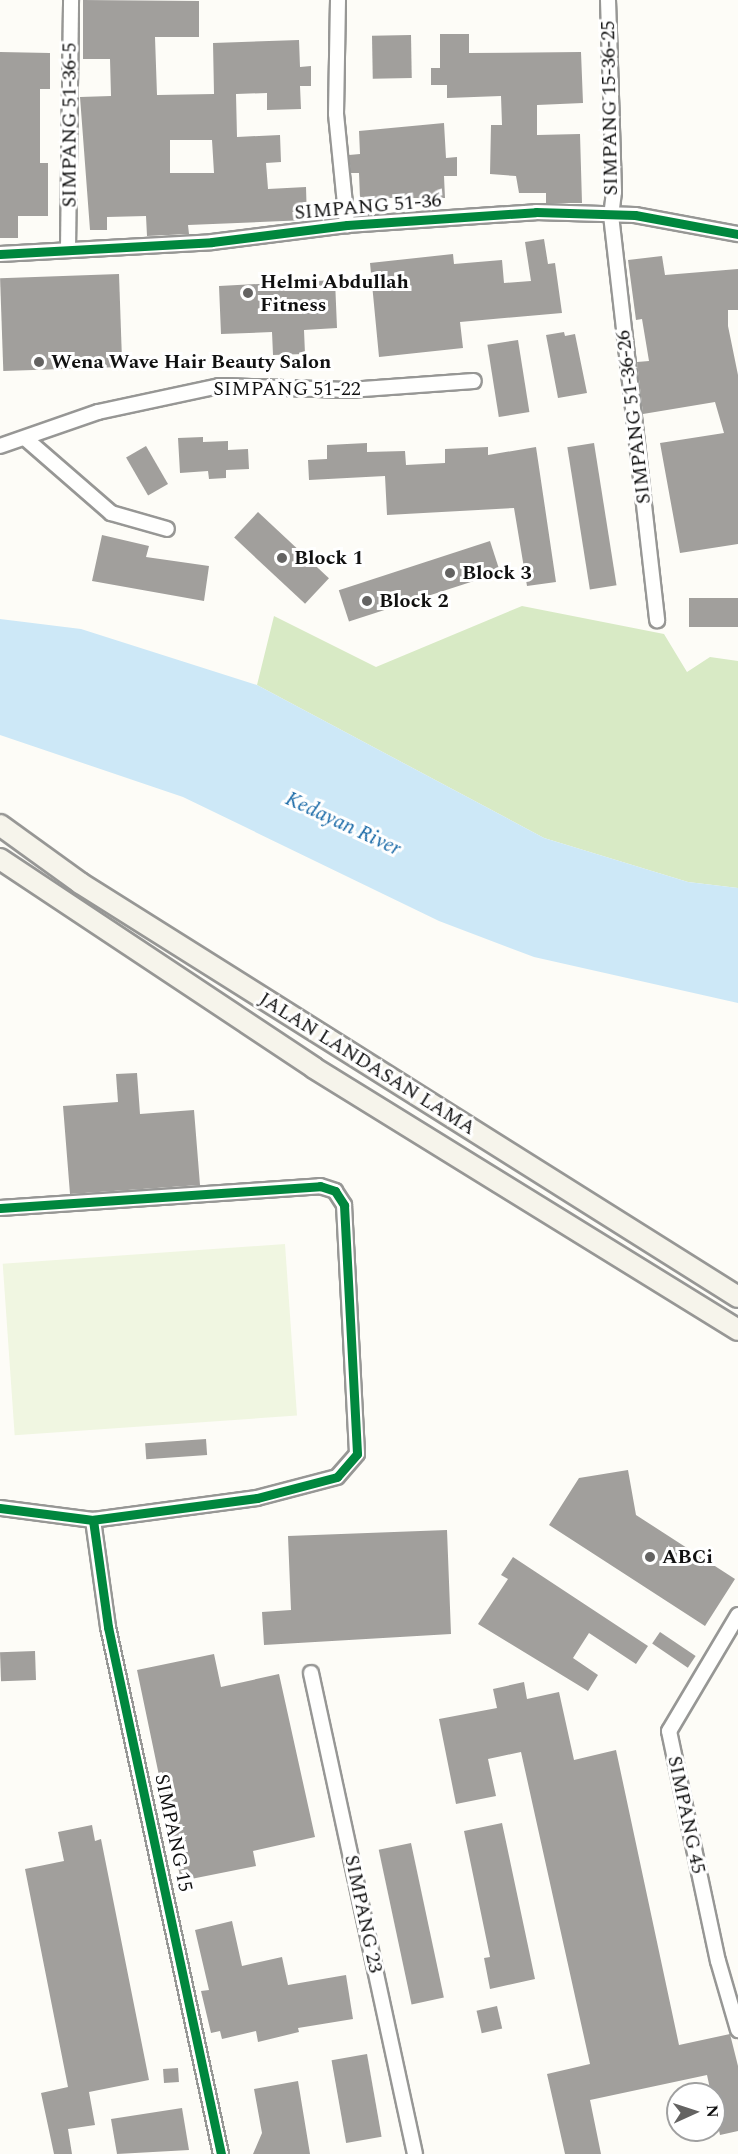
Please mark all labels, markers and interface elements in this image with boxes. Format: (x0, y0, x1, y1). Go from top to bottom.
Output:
street label: SIMPANG 15-36-25 (596, 20, 624, 196)
street label: SIMPANG 51-36-5 (58, 42, 82, 208)
street label: SIMPANG 51-36 (293, 189, 443, 225)
place label: Helmi Abdullah Fitness (260, 270, 409, 317)
marker: Helmi Abdullah Fitness (241, 286, 255, 300)
street label: SIMPANG 51-36-26 (611, 329, 657, 505)
place label: Wena Wave Hair Beauty Salon (51, 350, 331, 374)
marker: Wena Wave Hair Beauty Salon (32, 355, 46, 369)
street label: SIMPANG 51-22 (213, 377, 361, 401)
place label: Block 1 (294, 546, 364, 570)
marker: Block 1 (275, 551, 289, 565)
place label: Block 3 (462, 561, 532, 585)
marker: Block 3 (443, 566, 457, 580)
place label: Block 2 (379, 589, 449, 613)
marker: Block 2 (360, 594, 374, 608)
water label: Kedayan River (281, 786, 405, 862)
street label: JALAN LANDASAN LAMA (254, 987, 480, 1141)
place label: ABCi (662, 1545, 713, 1569)
marker: ABCi (643, 1550, 657, 1564)
street label: SIMPANG 45 (662, 1754, 710, 1876)
street label: SIMPANG 15 (149, 1772, 197, 1894)
street label: SIMPANG 23 (339, 1853, 387, 1975)
north arrow (666, 2082, 726, 2142)
text: N (700, 2104, 724, 2118)

